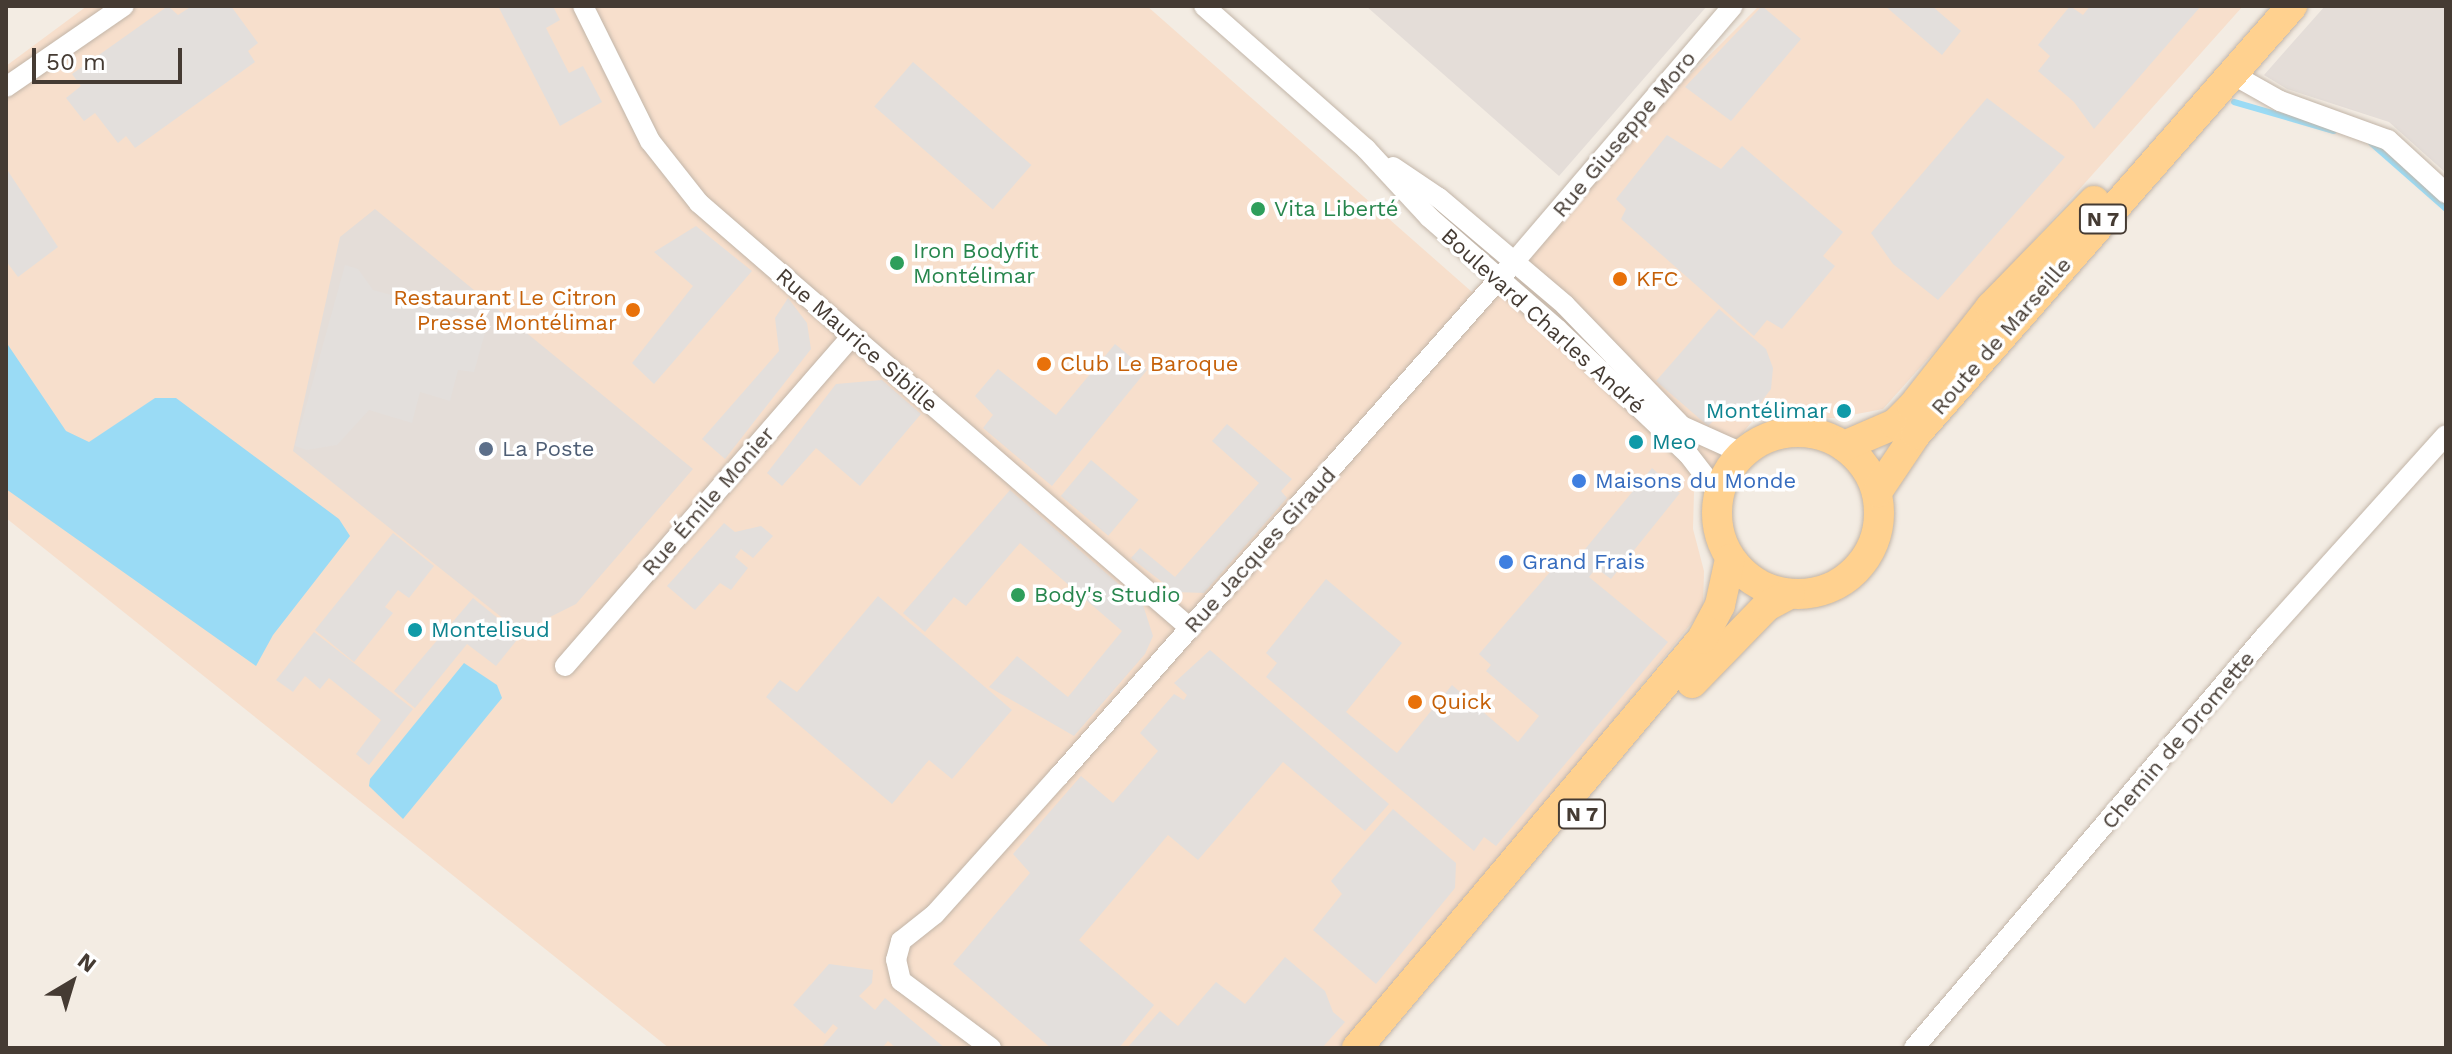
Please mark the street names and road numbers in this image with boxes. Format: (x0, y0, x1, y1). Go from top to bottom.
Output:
street label: Rue Giuseppe Moro (1547, 45, 1701, 223)
road number: N 7 (2077, 203, 2129, 235)
street label: Boulevard Charles André (1435, 222, 1651, 420)
street label: Route de Marseille (1925, 252, 2077, 420)
street label: Rue Maurice Sibille (771, 263, 943, 417)
street label: Rue Émile Monier (636, 421, 780, 581)
street label: Rue Jacques Giraud (1178, 461, 1342, 639)
street label: Chemin de Dromette (2096, 646, 2260, 834)
road number: N 7 (1556, 798, 1608, 830)

